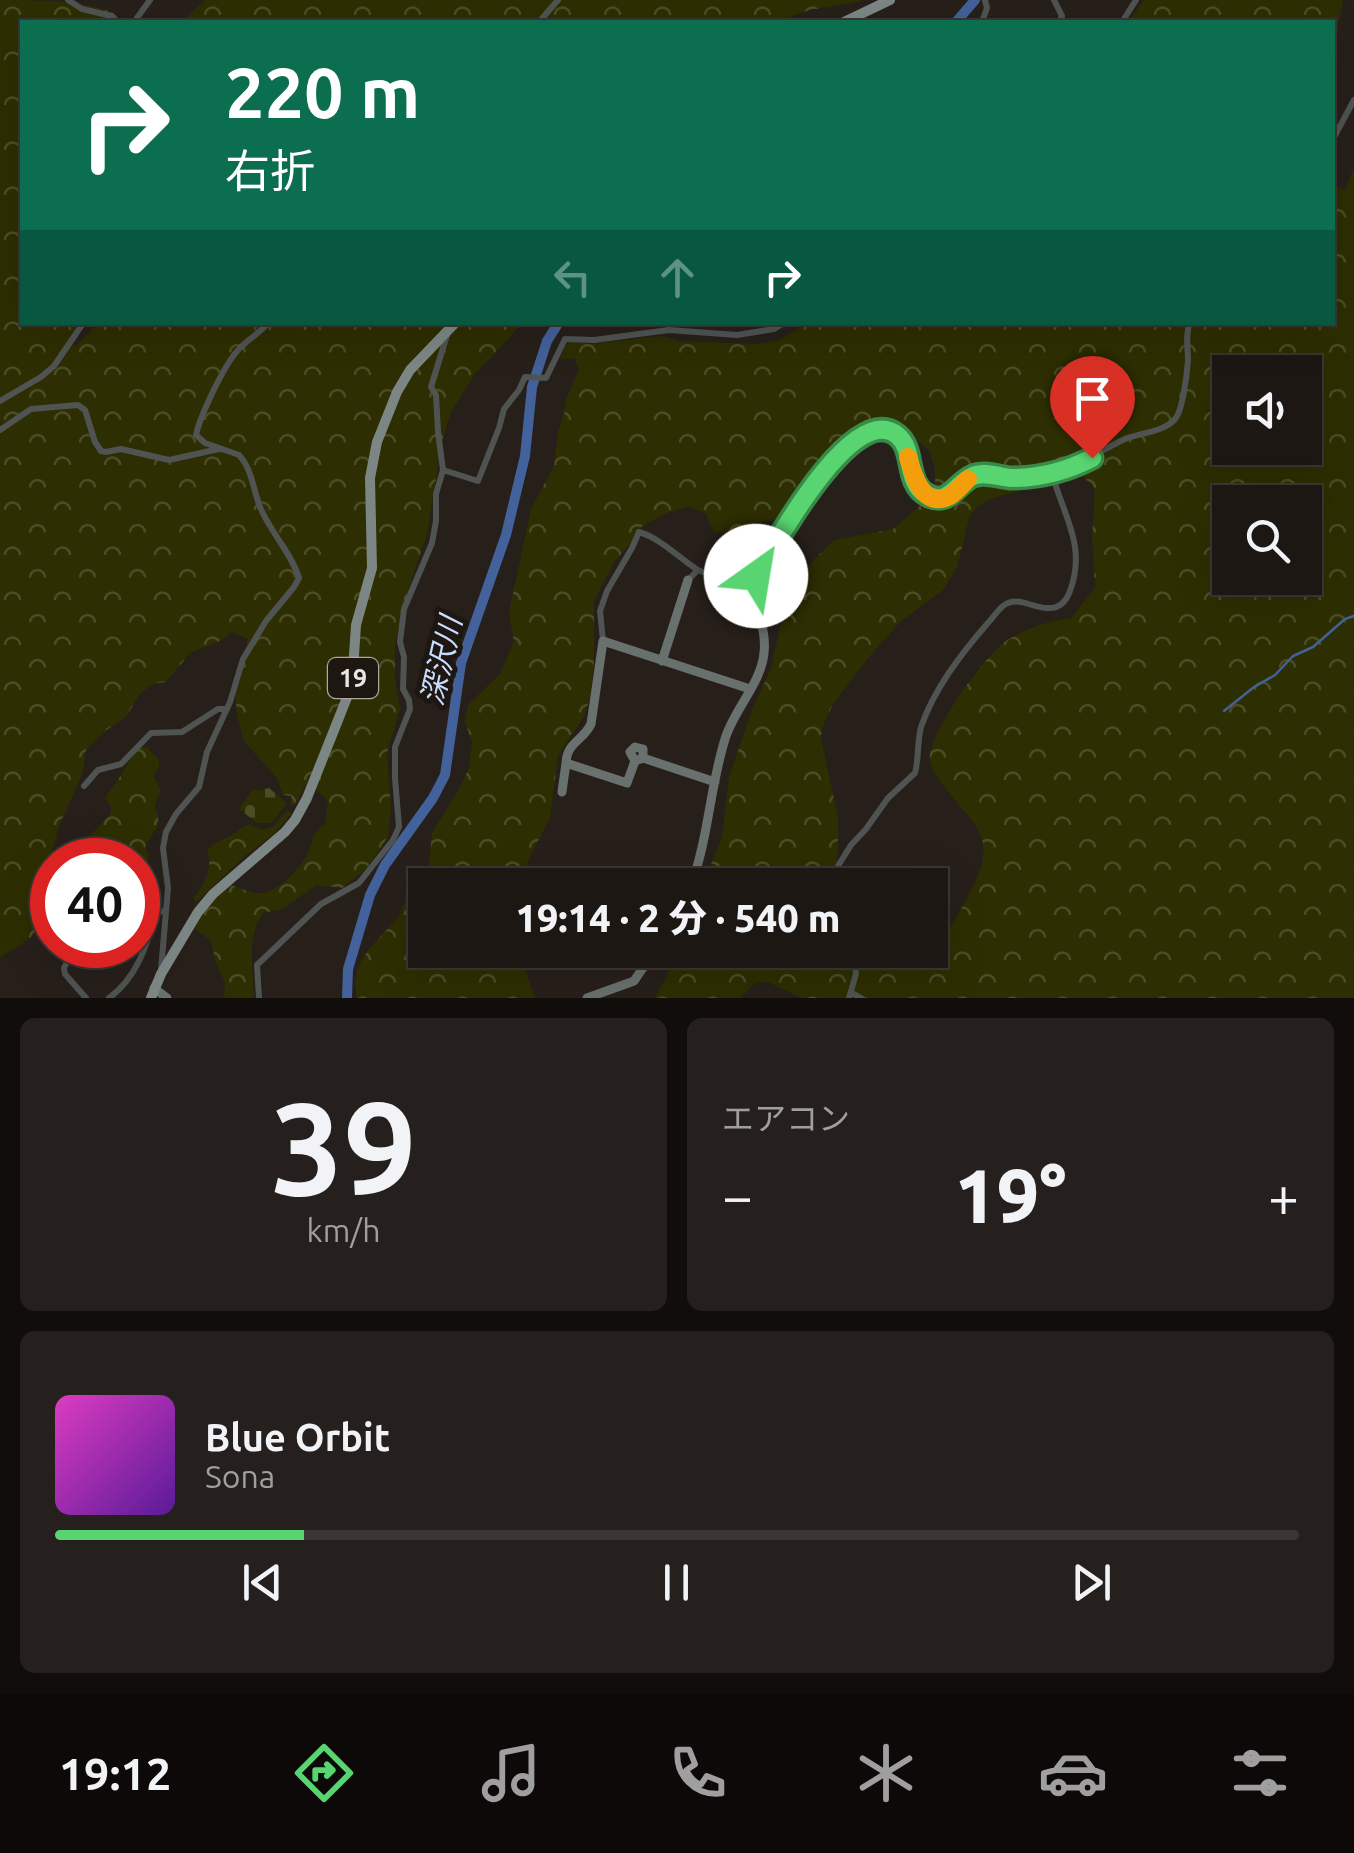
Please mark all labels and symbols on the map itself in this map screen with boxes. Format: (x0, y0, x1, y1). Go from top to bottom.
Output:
pin (1050, 356, 1135, 459)
position arrow (704, 524, 808, 628)
water label: 深沢川 (414, 610, 468, 708)
road number: 19 (328, 658, 378, 698)
speed limit sign: 40 (30, 838, 160, 968)

